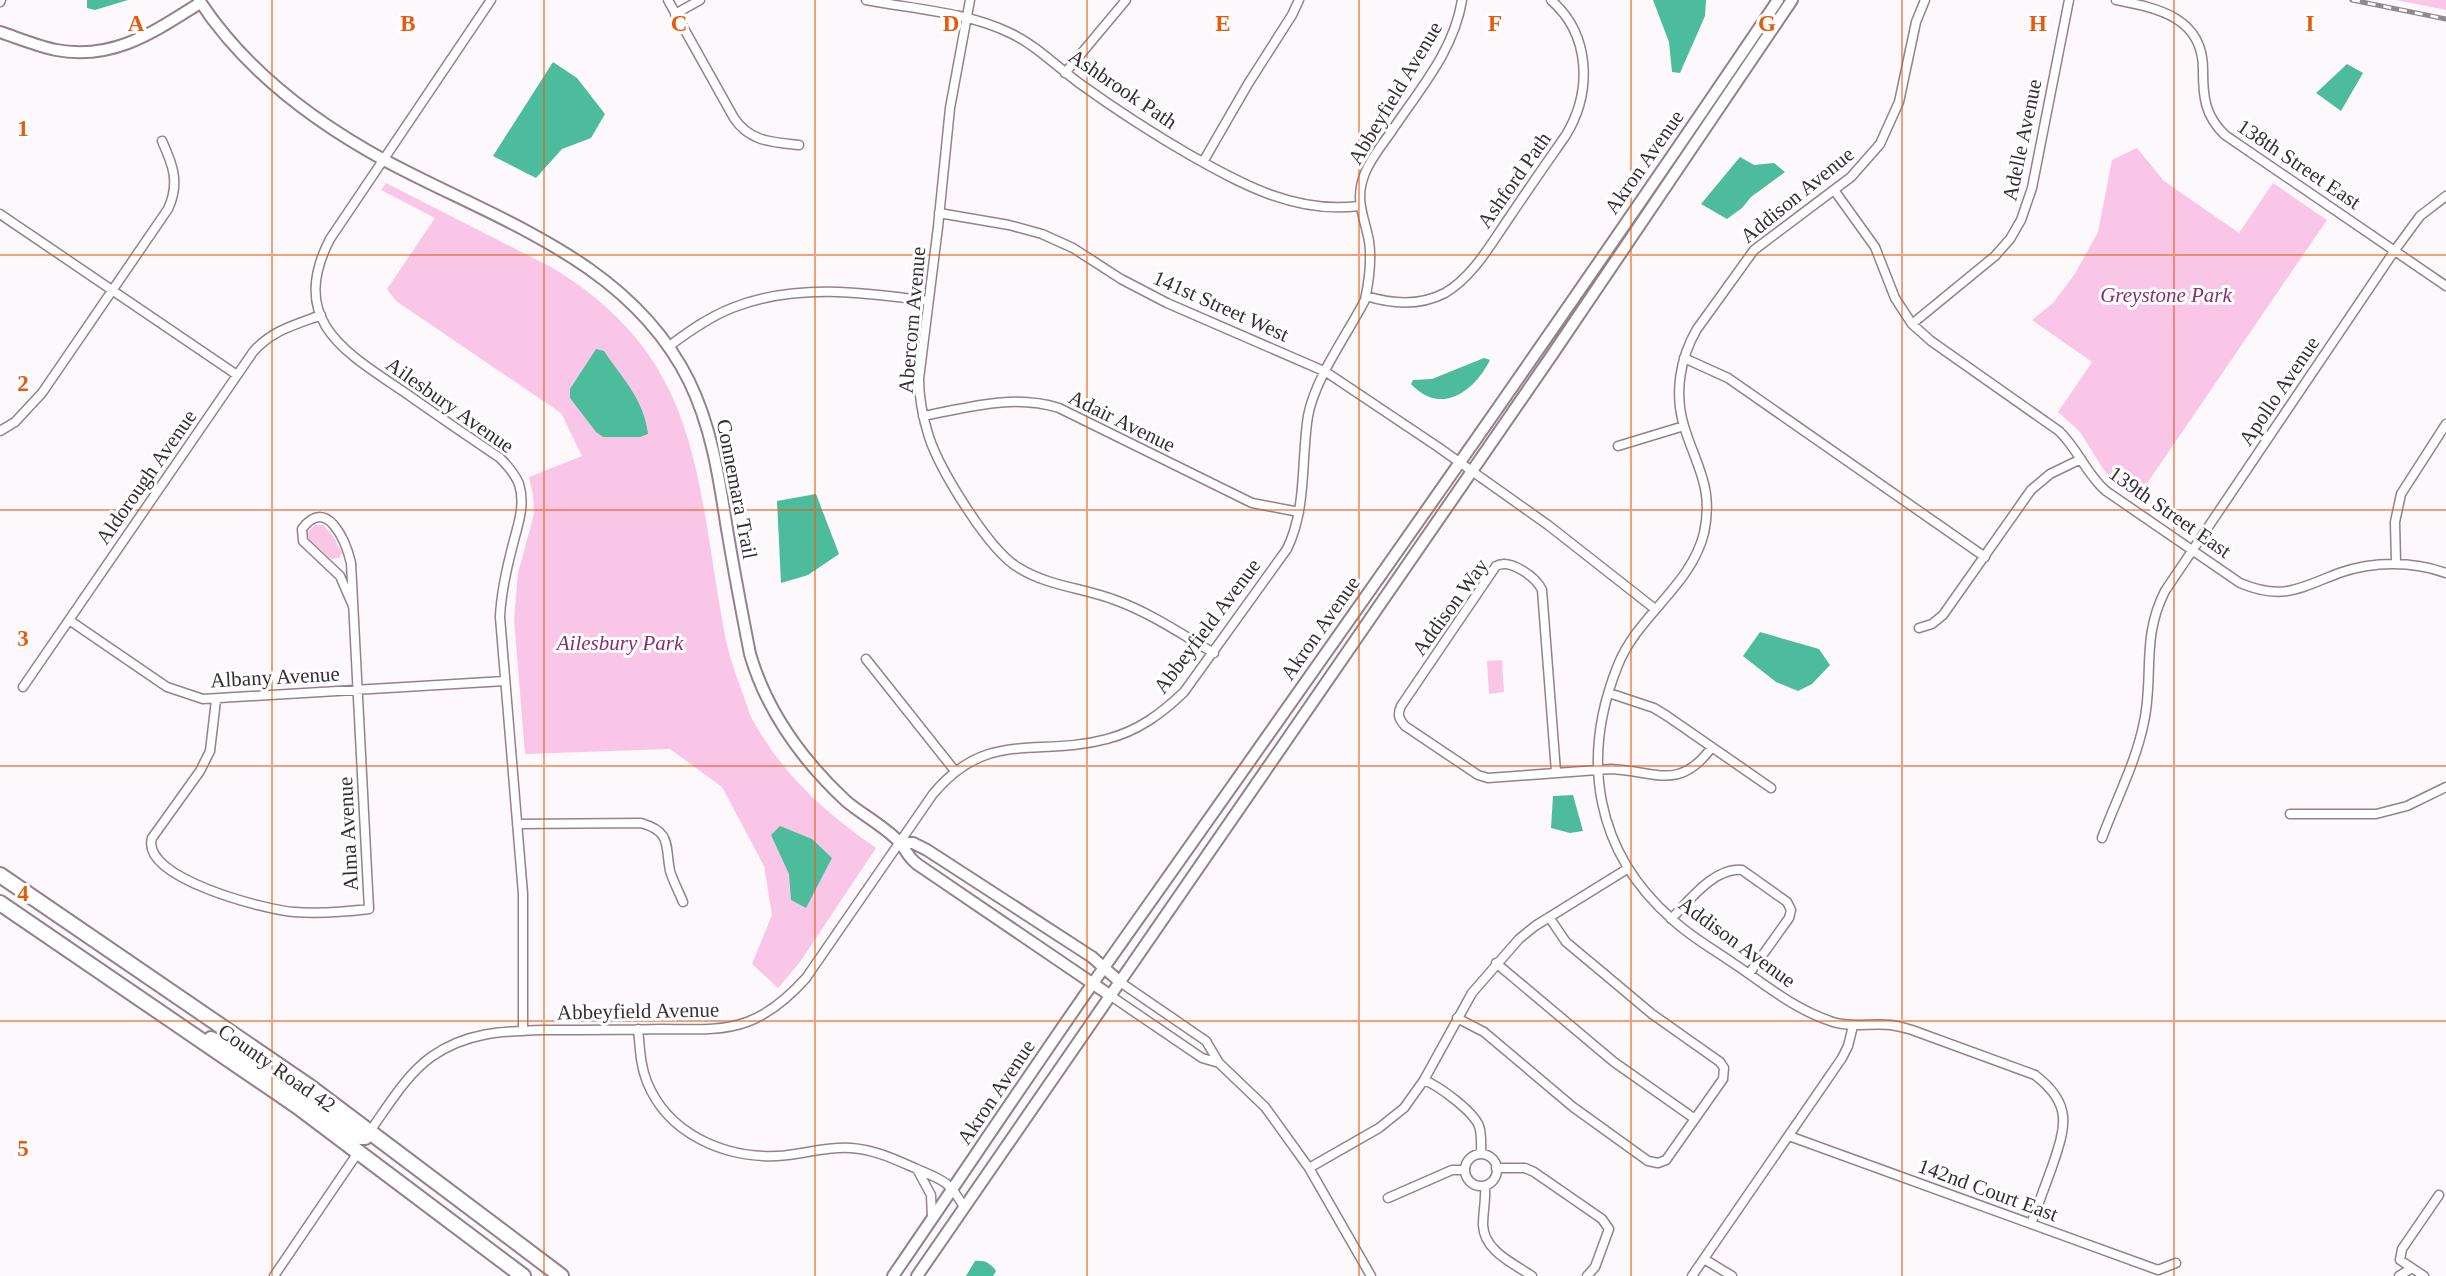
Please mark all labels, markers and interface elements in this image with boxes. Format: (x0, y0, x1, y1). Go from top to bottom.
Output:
text: A (128, 11, 145, 36)
text: B (400, 11, 416, 36)
text: C (671, 11, 687, 36)
text: D (943, 11, 959, 36)
text: E (1215, 11, 1231, 36)
text: F (1488, 11, 1502, 36)
text: G (1758, 11, 1776, 36)
text: H (2029, 11, 2047, 36)
text: I (2306, 11, 2315, 36)
street label: Abbeyfield Avenue (1343, 17, 1447, 169)
street label: Ashbrook Path (1064, 44, 1182, 134)
street label: Adelle Avenue (1997, 77, 2047, 203)
street label: Akron Avenue (1599, 105, 1689, 219)
street label: 138th Street East (2233, 114, 2365, 214)
text: 1 (17, 116, 29, 141)
street label: Ashford Path (1472, 127, 1556, 233)
street label: Addison Avenue (1735, 142, 1859, 248)
street label: Abercorn Avenue (894, 246, 930, 394)
street label: 141st Street West (1149, 265, 1293, 347)
park label: Greystone Park (2100, 283, 2232, 307)
street label: Apollo Avenue (2234, 332, 2324, 450)
street label: Ailesbury Avenue (381, 352, 519, 458)
text: 2 (17, 371, 29, 396)
street label: Adair Avenue (1065, 385, 1179, 457)
street label: Aldorough Avenue (91, 405, 201, 549)
street label: Connemara Trail (712, 417, 762, 561)
street label: 139th Street East (2104, 461, 2236, 563)
street label: Addison Way (1407, 553, 1494, 660)
street label: Abbeyfield Avenue (1149, 554, 1265, 698)
street label: Akron Avenue (1275, 571, 1365, 685)
text: 3 (17, 626, 29, 651)
park label: Ailesbury Park (555, 631, 684, 655)
street label: Albany Avenue (210, 662, 340, 692)
street label: Alma Avenue (333, 776, 363, 892)
text: 4 (17, 881, 29, 906)
street label: Addison Avenue (1674, 891, 1800, 993)
street label: Abbeyfield Avenue (557, 998, 719, 1024)
street label: County Road 42 (214, 1019, 340, 1117)
street label: Akron Avenue (952, 1035, 1040, 1149)
text: 5 (17, 1136, 29, 1161)
street label: 142nd Court East (1915, 1154, 2061, 1226)

